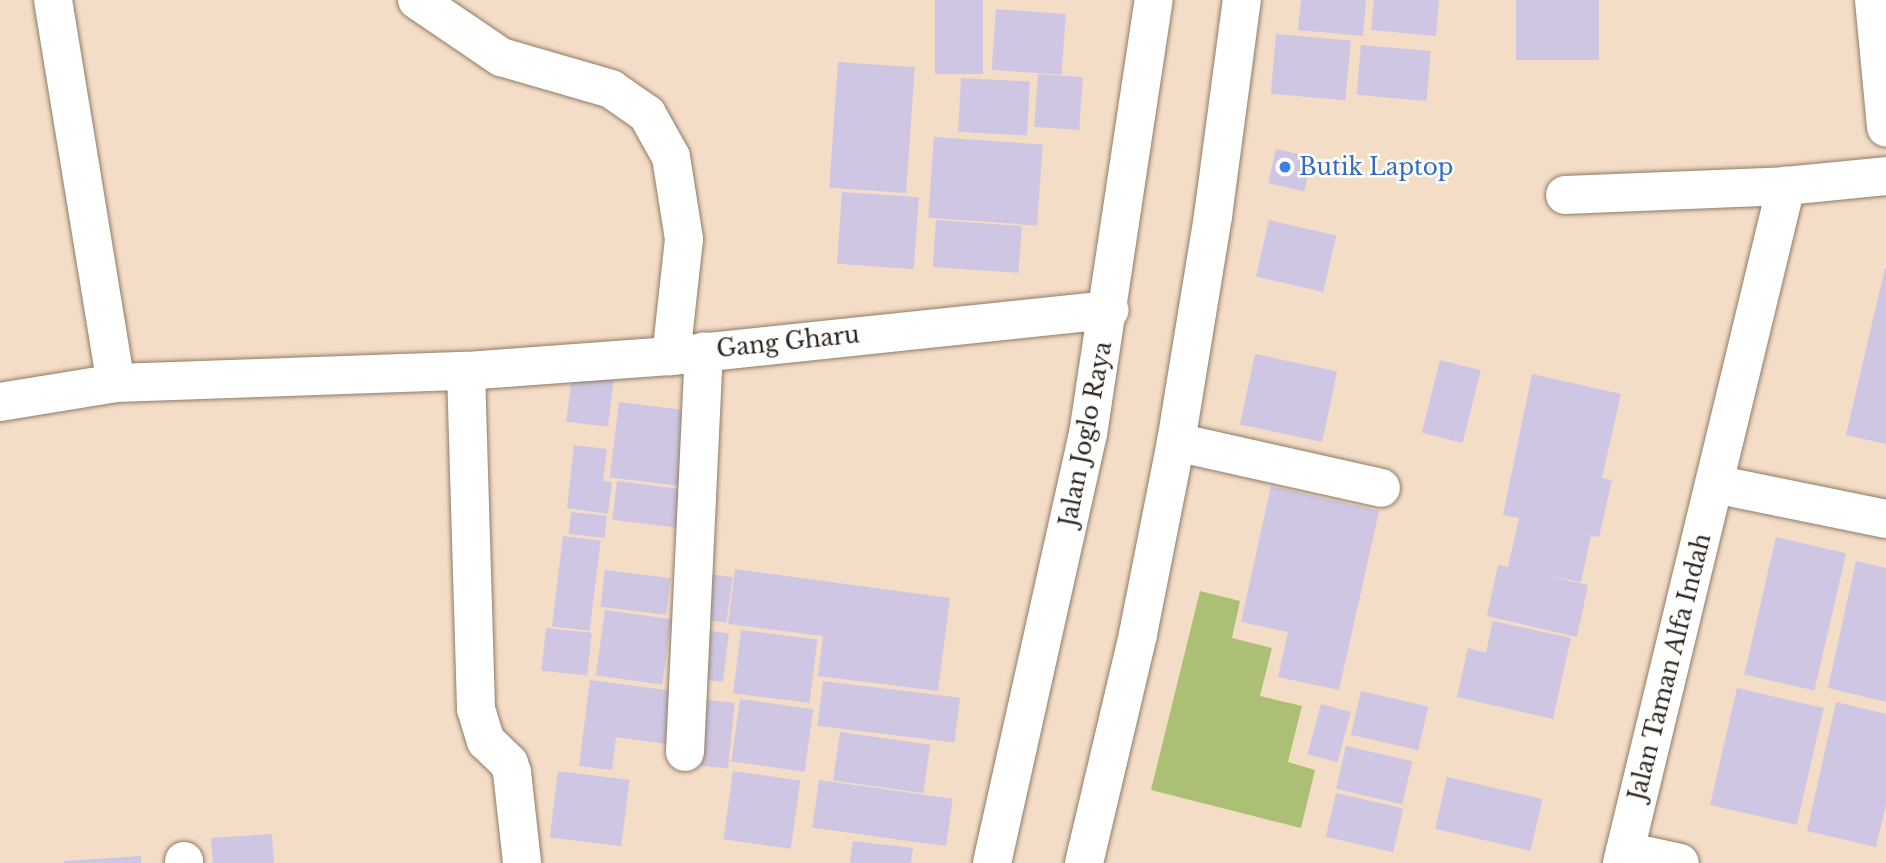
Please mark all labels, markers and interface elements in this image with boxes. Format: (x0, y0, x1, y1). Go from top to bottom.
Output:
place label: Butik Laptop (1299, 153, 1454, 181)
marker: Butik Laptop (1277, 159, 1293, 175)
street label: Gang Gharu (715, 321, 861, 363)
street label: Jalan Joglo Raya (1055, 339, 1117, 529)
street label: Jalan Taman Alfa Indah (1623, 530, 1717, 804)

